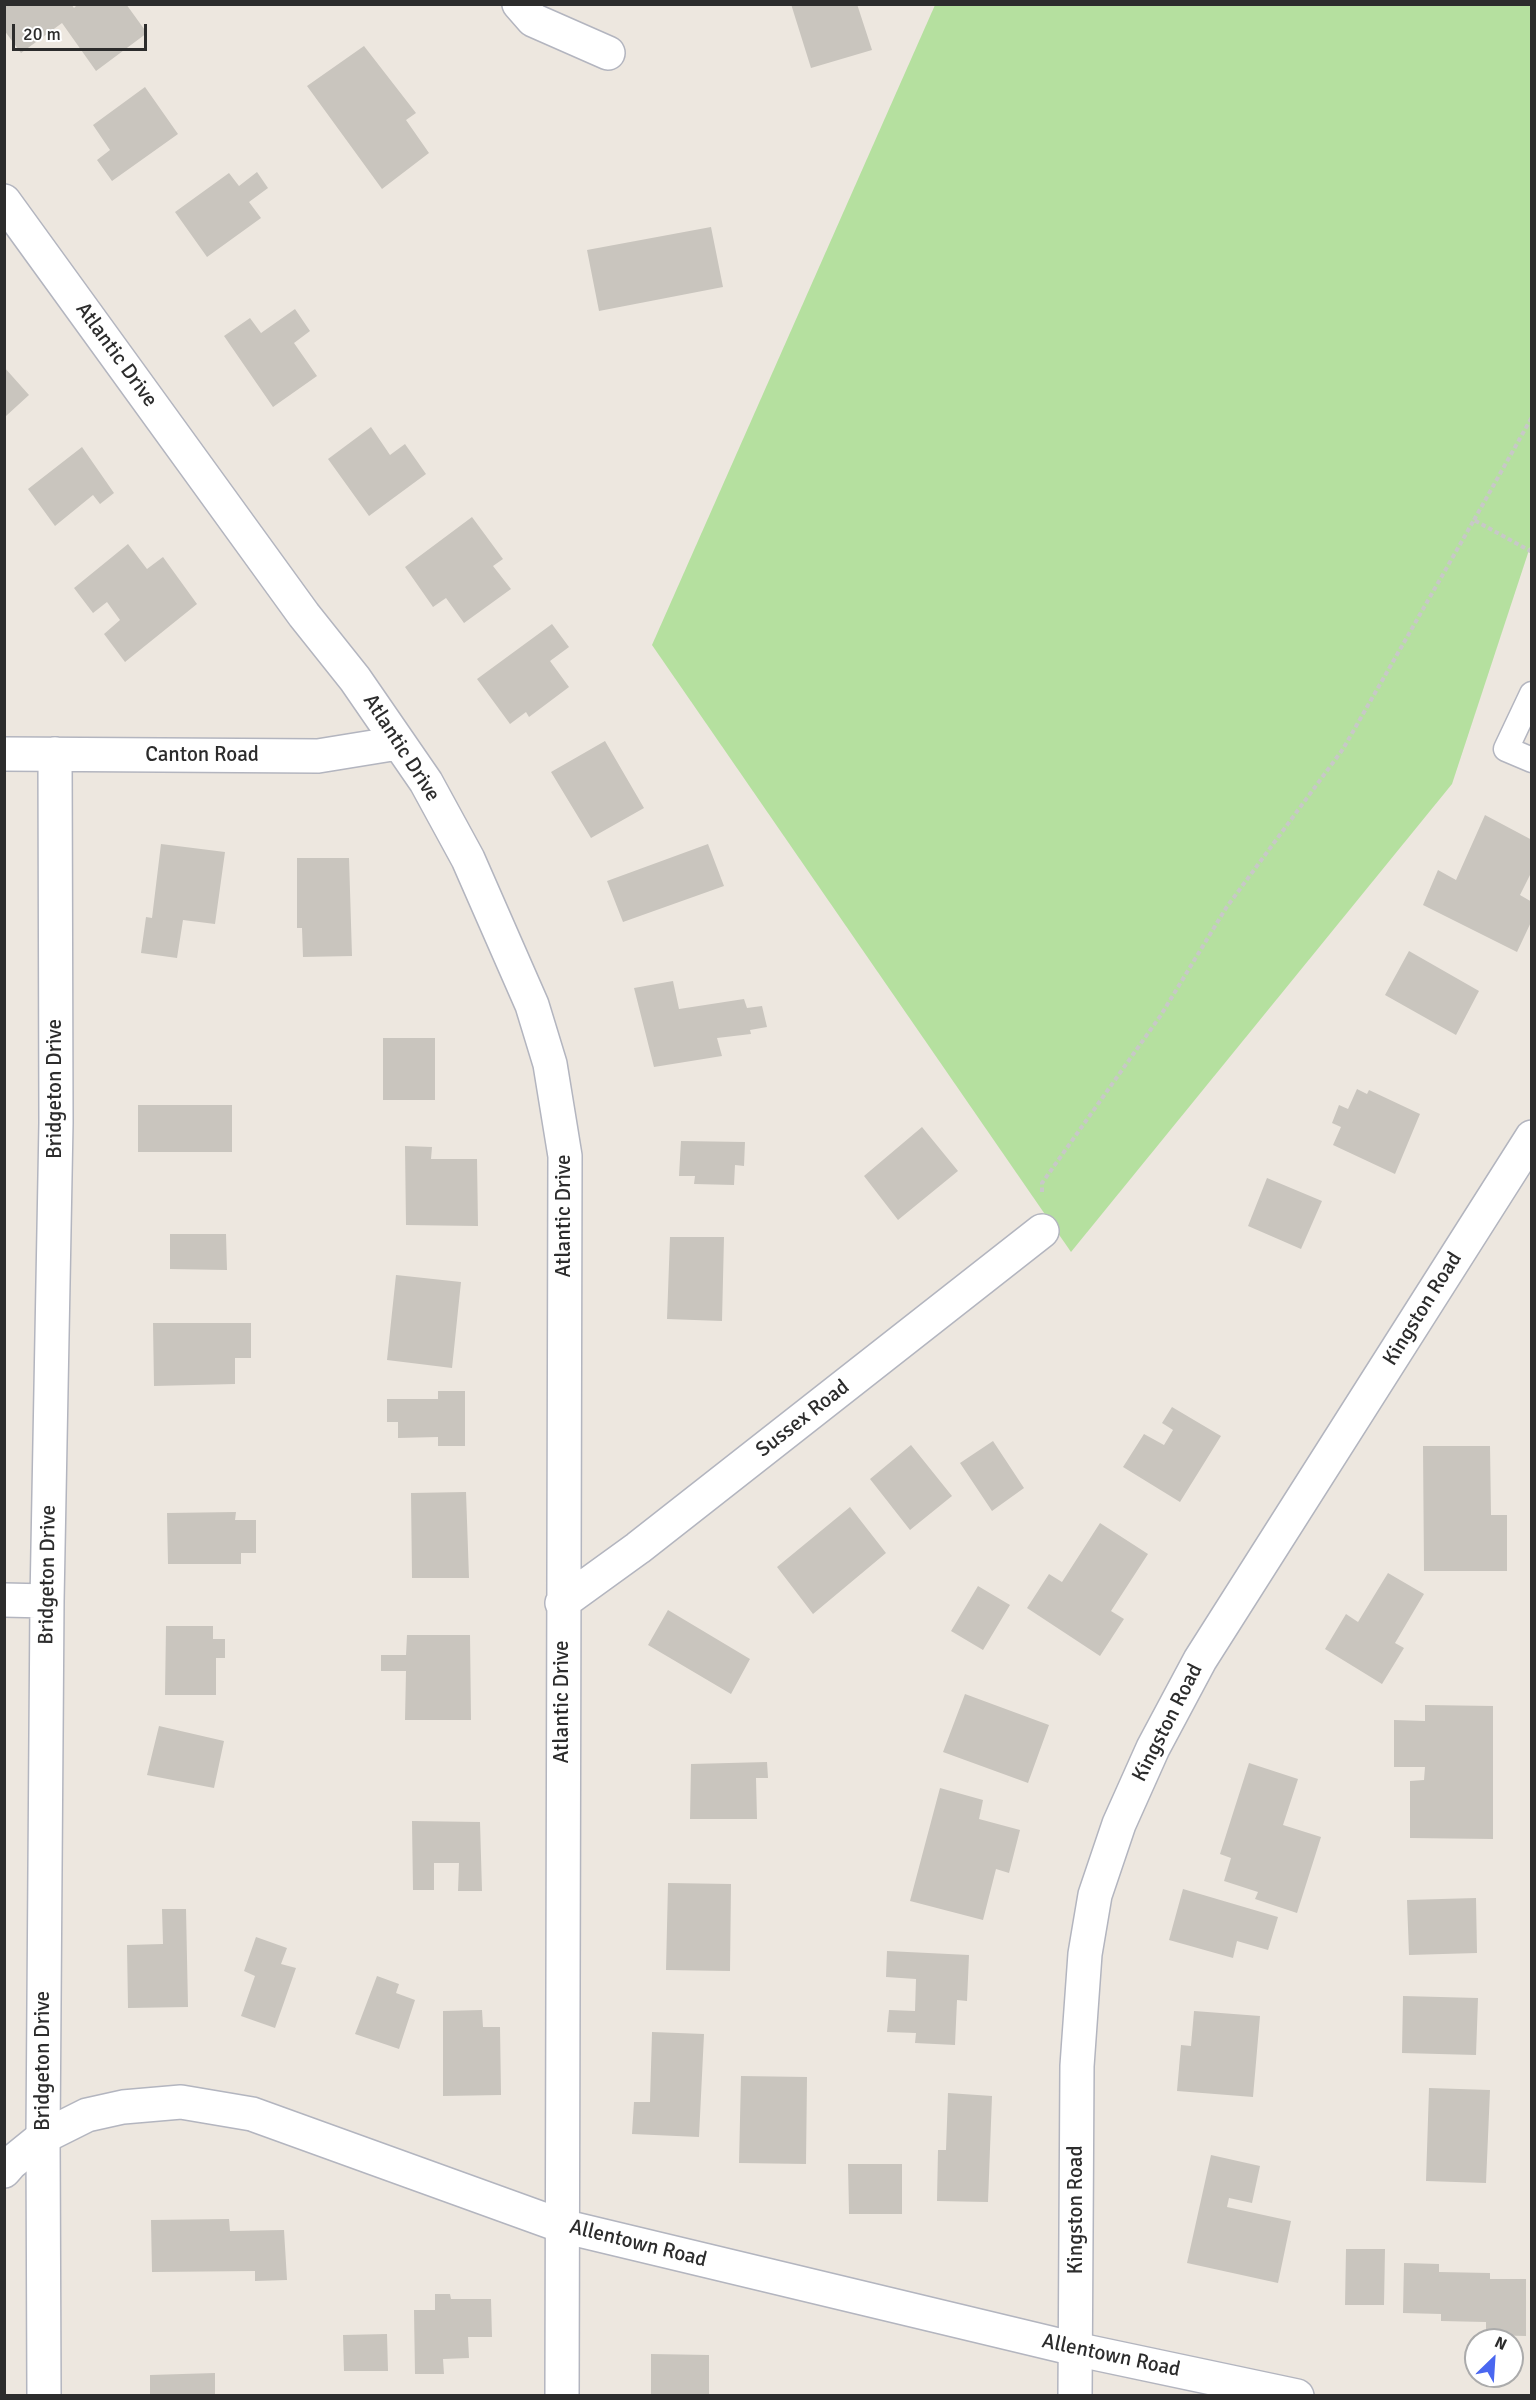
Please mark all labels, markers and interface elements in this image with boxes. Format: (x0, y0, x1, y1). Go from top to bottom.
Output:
scale bar (15, 12, 150, 50)
text: 20 m (23, 23, 61, 45)
street label: Atlantic Drive (70, 298, 162, 412)
street label: Atlantic Drive (357, 690, 445, 806)
street label: Canton Road (145, 742, 259, 768)
street label: Bridgeton Drive (42, 1019, 68, 1159)
street label: Atlantic Drive (551, 1155, 577, 1277)
street label: Kingston Road (1378, 1248, 1468, 1370)
street label: Sussex Road (751, 1375, 855, 1463)
street label: Bridgeton Drive (34, 1505, 62, 1645)
street label: Atlantic Drive (549, 1641, 575, 1763)
street label: Kingston Road (1127, 1660, 1209, 1786)
street label: Bridgeton Drive (30, 1991, 56, 2131)
street label: Kingston Road (1063, 2145, 1089, 2275)
street label: Allentown Road (567, 2215, 709, 2273)
north arrow (1464, 2328, 1524, 2388)
street label: Allentown Road (1040, 2329, 1182, 2383)
text: N (1491, 2332, 1510, 2355)

